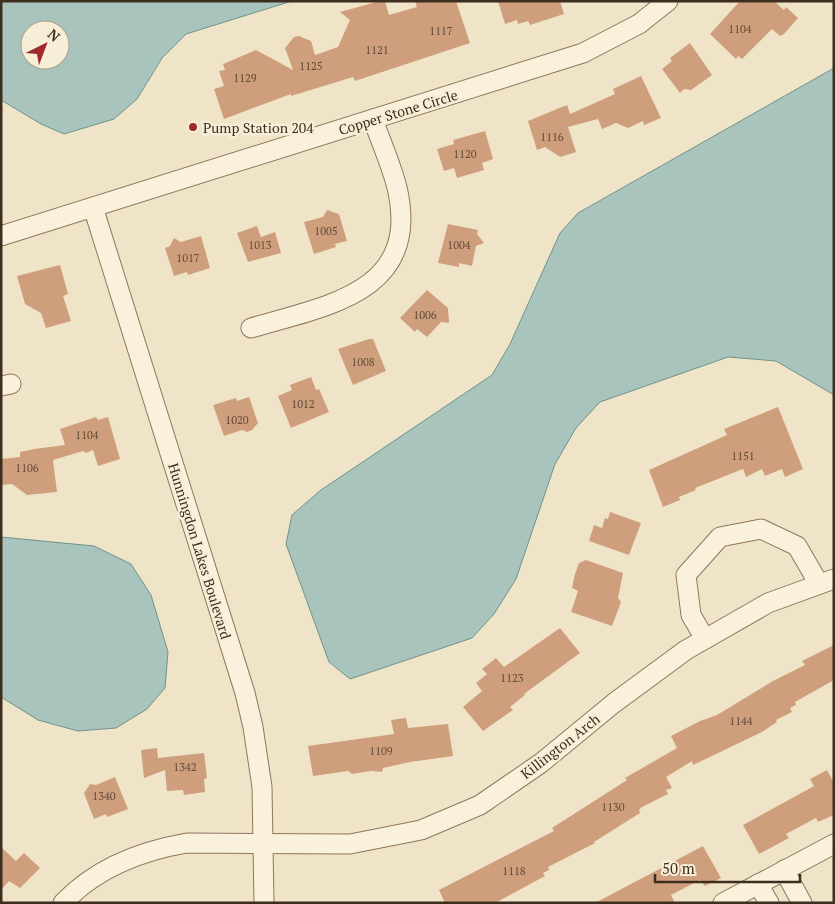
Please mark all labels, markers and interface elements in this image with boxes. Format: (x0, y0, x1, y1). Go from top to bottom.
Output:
north arrow (20, 20, 70, 70)
house number: 1104 (728, 22, 752, 36)
text: N (44, 24, 65, 46)
house number: 1117 (429, 24, 453, 38)
house number: 1121 (365, 43, 389, 57)
house number: 1125 (299, 59, 323, 73)
house number: 1129 (233, 71, 257, 85)
street label: Copper Stone Circle (336, 85, 460, 139)
place label: Pump Station 204 (203, 118, 314, 137)
marker: Pump Station 204 (187, 121, 199, 133)
house number: 1116 (540, 130, 564, 144)
house number: 1120 (453, 147, 477, 161)
house number: 1005 (314, 224, 338, 238)
house number: 1013 (248, 238, 272, 252)
house number: 1004 (447, 238, 471, 252)
house number: 1017 (176, 251, 200, 265)
house number: 1006 (413, 308, 437, 322)
house number: 1008 (351, 355, 375, 369)
house number: 1012 (291, 397, 315, 411)
house number: 1020 (225, 413, 249, 427)
house number: 1104 (75, 428, 99, 442)
house number: 1151 (731, 449, 755, 463)
house number: 1106 (15, 461, 39, 475)
street label: Hunningdon Lakes Boulevard (164, 461, 236, 641)
house number: 1123 (500, 671, 524, 685)
street label: Killington Arch (516, 709, 604, 783)
house number: 1144 (729, 714, 753, 728)
house number: 1109 (369, 744, 393, 758)
house number: 1342 (173, 760, 197, 774)
house number: 1340 (92, 789, 116, 803)
house number: 1130 (601, 800, 625, 814)
scale bar (655, 852, 800, 884)
text: 50 m (662, 858, 695, 878)
house number: 1118 (502, 864, 526, 878)

